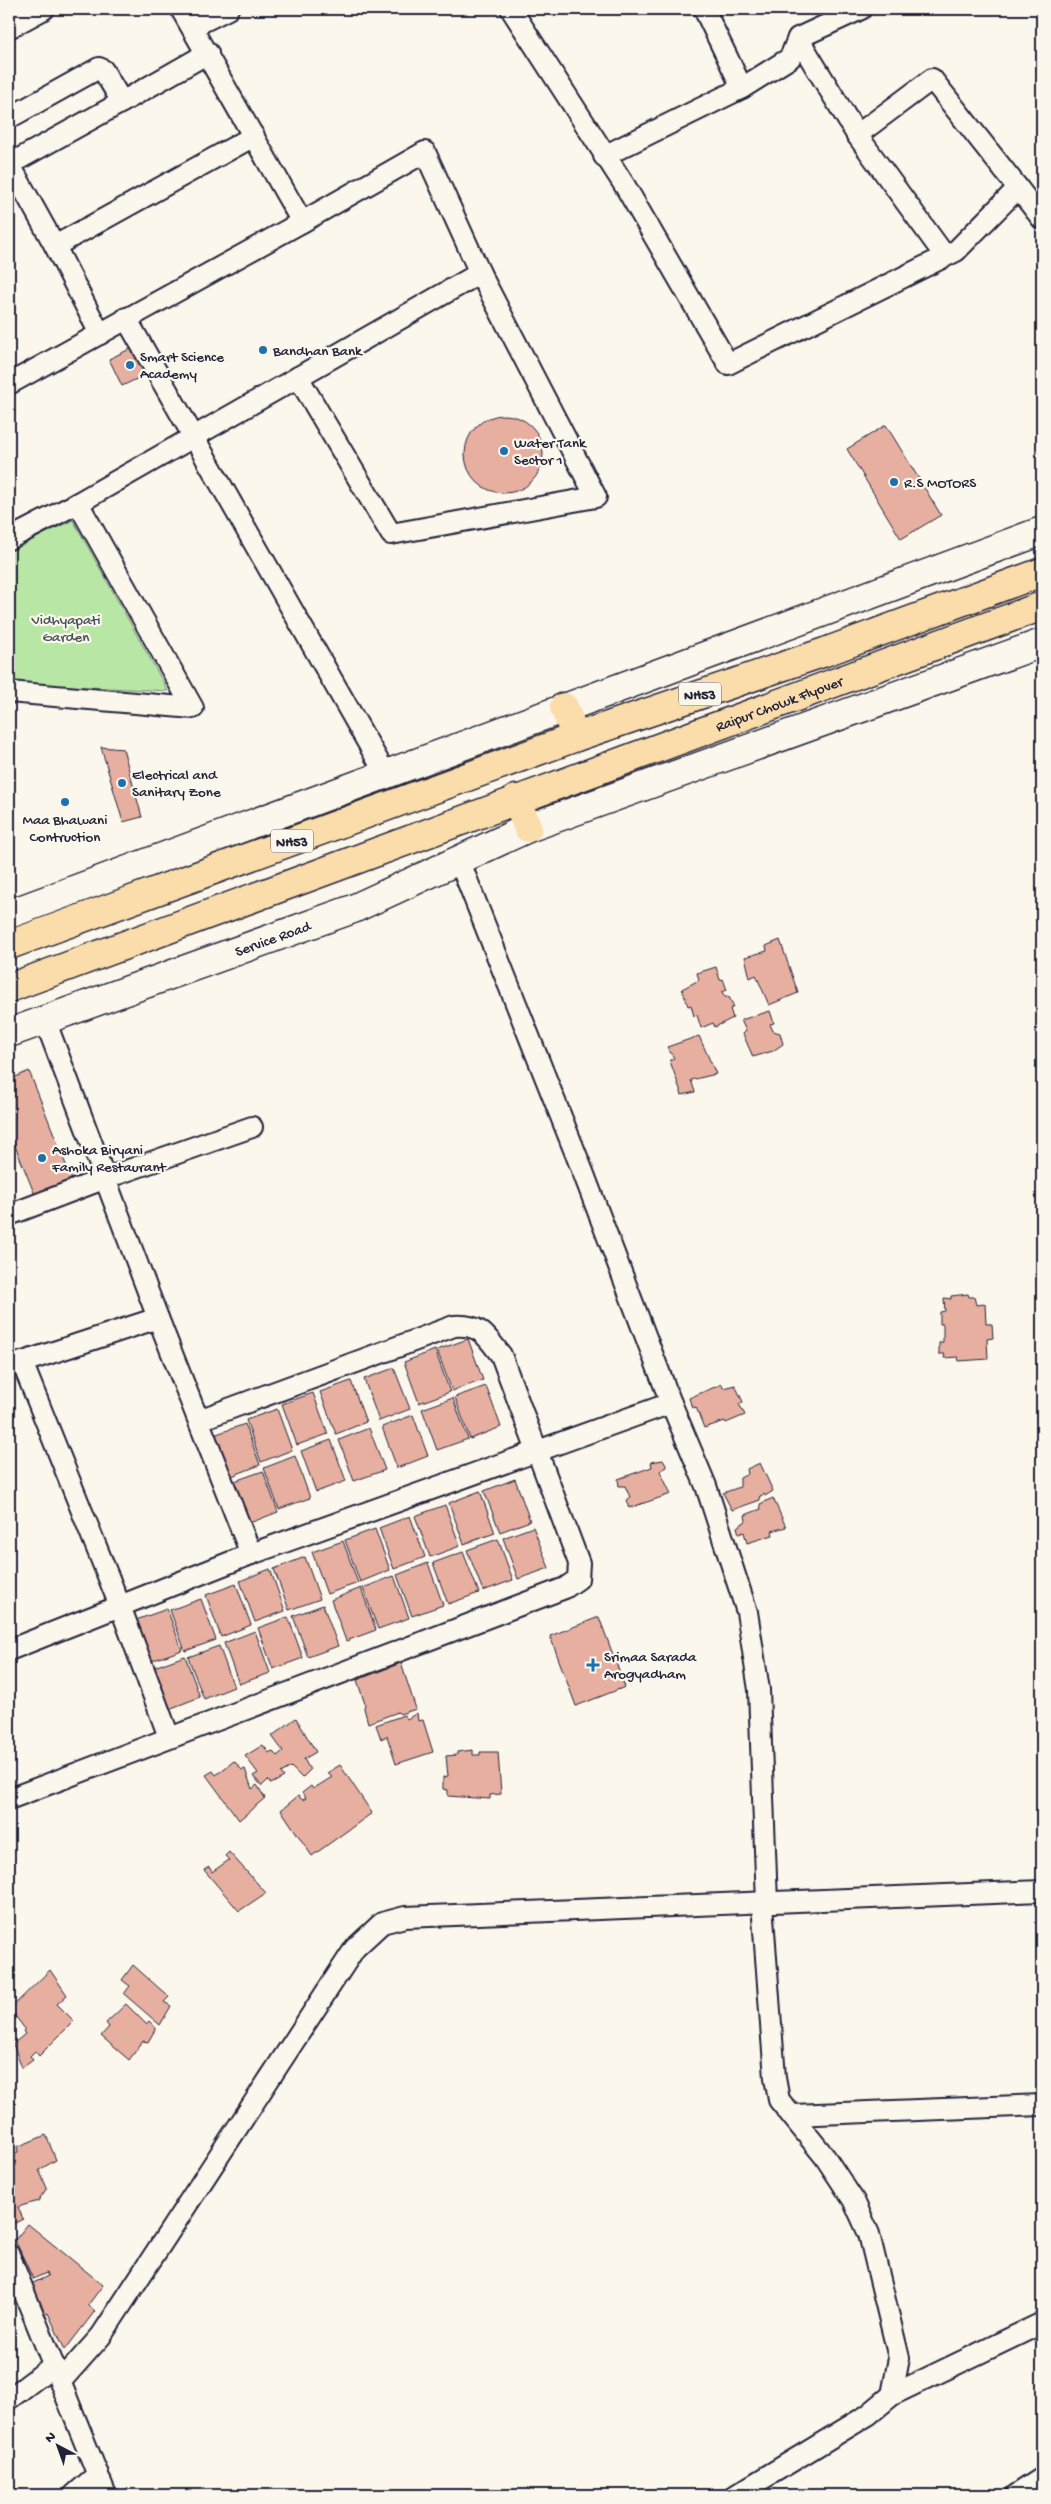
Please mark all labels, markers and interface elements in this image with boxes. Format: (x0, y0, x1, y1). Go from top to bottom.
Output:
place label: Bandhan Bank (272, 343, 363, 361)
marker: Bandhan Bank (257, 344, 269, 356)
place label: Smart Science Academy (140, 349, 224, 384)
marker: Smart Science Academy (124, 359, 136, 371)
place label: Water Tank Sector 1 (514, 435, 587, 470)
marker: Water Tank Sector 1 (498, 445, 510, 457)
place label: R.S MOTORS (904, 475, 976, 493)
marker: R.S MOTORS (888, 476, 900, 488)
park label: Vidhyapati Garden (30, 612, 101, 647)
street label: Raipur Chowk Flyover (714, 673, 848, 737)
road number: NH53 (679, 682, 721, 706)
place label: Electrical and Sanitary Zone (132, 767, 221, 802)
marker: Electrical and Sanitary Zone (116, 777, 128, 789)
marker: Maa Bhawani Contruction (59, 796, 71, 808)
place label: Maa Bhawani Contruction (23, 812, 108, 847)
road number: NH53 (271, 829, 313, 852)
street label: Service Road (233, 918, 314, 962)
place label: Ashoka Biryani Family Restaurant (51, 1142, 168, 1177)
marker: Ashoka Biryani Family Restaurant (36, 1152, 48, 1164)
place label: Srimaa Sarada Arogyadham (604, 1649, 697, 1684)
marker: Srimaa Sarada Arogyadham (586, 1658, 600, 1672)
north arrow (32, 2422, 82, 2472)
text: N (42, 2429, 60, 2447)

